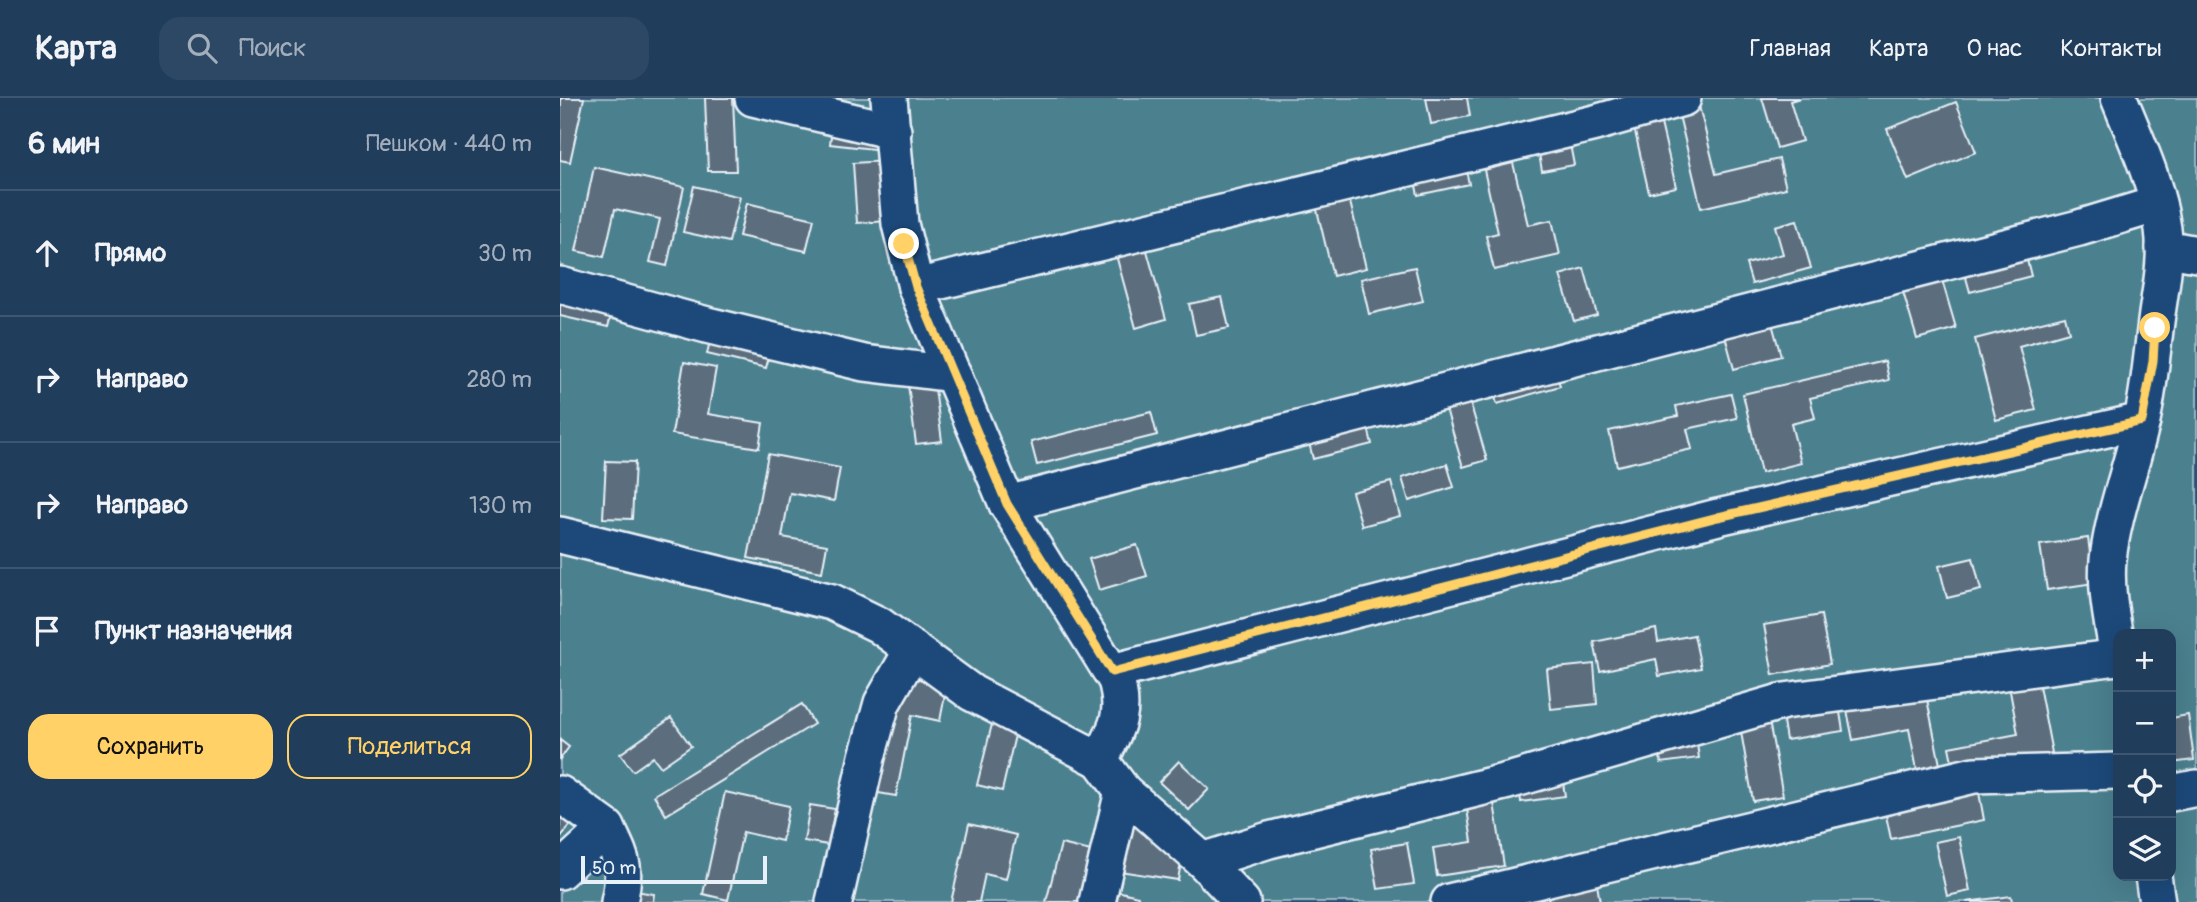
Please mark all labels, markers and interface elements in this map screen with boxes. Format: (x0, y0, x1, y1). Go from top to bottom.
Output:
search box (159, 17, 649, 80)
text: Карта (35, 28, 117, 69)
icon: search (183, 29, 221, 67)
text: Поиск (239, 32, 307, 64)
text: Главная (1750, 34, 1831, 63)
text: Карта (1869, 34, 1929, 63)
text: О нас (1967, 34, 2022, 63)
text: Контакты (2060, 34, 2162, 63)
text: 6 мин (28, 125, 100, 162)
text: Пешком · 440 m (366, 129, 532, 158)
route end (888, 228, 919, 259)
icon: ahead (28, 234, 66, 272)
text: Прямо (95, 237, 166, 269)
text: 30 m (478, 239, 532, 268)
route start (2139, 312, 2170, 343)
icon: right (28, 360, 66, 398)
text: Направо (95, 363, 188, 395)
text: 280 m (466, 365, 532, 394)
icon: right (28, 486, 66, 524)
text: Направо (95, 489, 188, 521)
text: 130 m (469, 491, 532, 520)
icon: arrive (28, 612, 66, 650)
text: Пункт назначения (95, 615, 292, 647)
map controls (2113, 629, 2176, 881)
button: + (2113, 629, 2176, 692)
button: − (2113, 692, 2176, 755)
button: Сохранить (28, 714, 273, 779)
button: Поделиться (287, 714, 532, 779)
button: locate (2113, 755, 2176, 818)
button: layers (2113, 818, 2176, 881)
scale bar (581, 853, 766, 885)
text: 50 m (592, 856, 636, 880)

